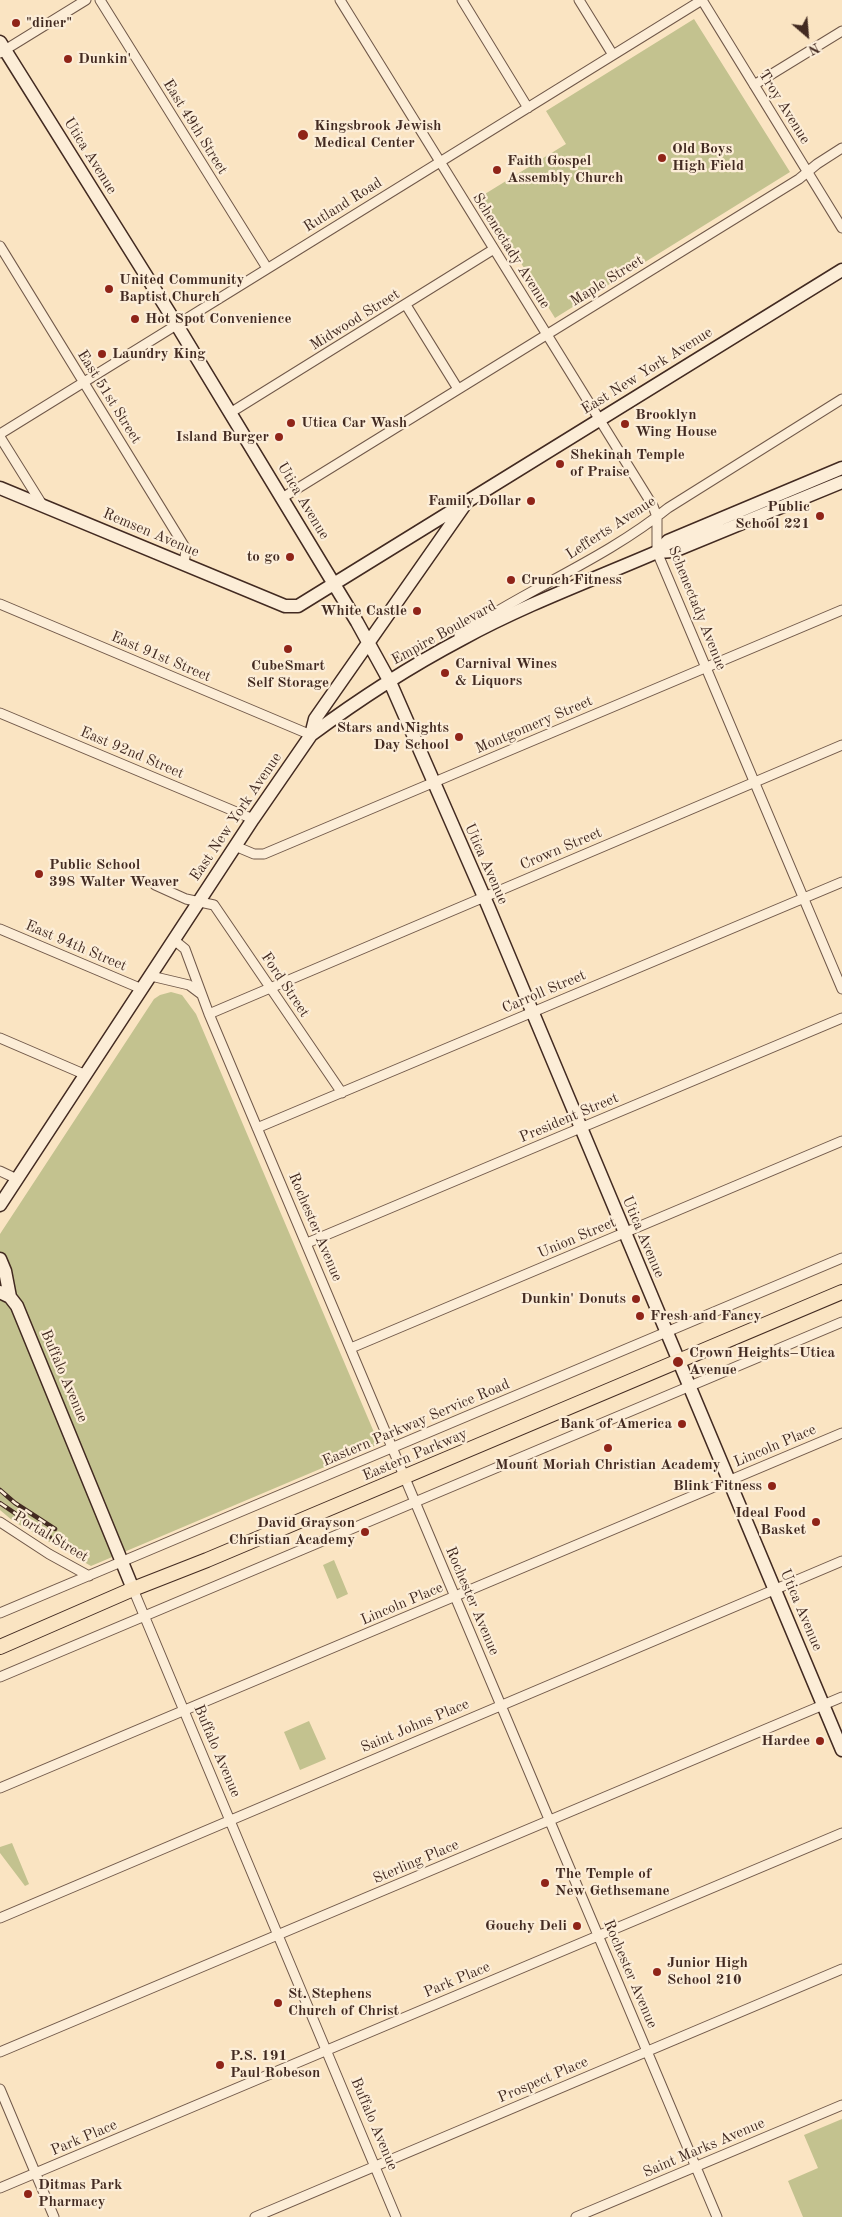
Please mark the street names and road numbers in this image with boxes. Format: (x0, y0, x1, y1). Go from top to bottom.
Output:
street label: Troy Avenue (754, 67, 814, 147)
street label: East 49th Street (159, 76, 231, 178)
street label: Utica Avenue (59, 114, 121, 198)
street label: Rutland Road (300, 174, 386, 236)
street label: Schenectady Avenue (468, 190, 554, 312)
street label: Maple Street (567, 251, 647, 311)
street label: Midwood Street (307, 285, 403, 355)
street label: East New York Avenue (578, 323, 716, 419)
street label: East 51st Street (73, 347, 145, 447)
street label: Utica Avenue (273, 459, 333, 543)
street label: Lefferts Avenue (563, 492, 659, 564)
street label: Remsen Avenue (100, 505, 202, 561)
street label: Schenectady Avenue (664, 543, 730, 673)
street label: Empire Boulevard (388, 597, 500, 669)
street label: East 91st Street (108, 628, 214, 686)
street label: Montgomery Street (473, 692, 595, 758)
street label: East 92nd Street (77, 723, 187, 783)
street label: East New York Avenue (186, 749, 286, 885)
street label: Utica Avenue (460, 821, 512, 907)
street label: Crown Street (517, 824, 605, 874)
street label: East 94th Street (23, 917, 129, 975)
street label: Ford Street (257, 949, 313, 1021)
street label: Carroll Street (499, 966, 589, 1018)
street label: President Street (517, 1089, 621, 1147)
street label: Rochester Avenue (284, 1170, 346, 1284)
street label: Utica Avenue (618, 1194, 668, 1280)
street label: Union Street (535, 1213, 619, 1263)
street label: Buffalo Avenue (36, 1327, 92, 1425)
street label: Eastern Parkway Service Road (320, 1375, 512, 1471)
street label: Lincoln Place (731, 1421, 819, 1471)
street label: Eastern Parkway (360, 1425, 470, 1485)
street label: Portal Street (11, 1508, 91, 1566)
street label: Rochester Avenue (441, 1544, 503, 1658)
street label: Utica Avenue (776, 1567, 826, 1653)
street label: Lincoln Place (358, 1579, 446, 1629)
street label: Saint Johns Place (358, 1695, 472, 1757)
street label: Buffalo Avenue (189, 1702, 245, 1800)
street label: Sterling Place (371, 1836, 461, 1888)
street label: Rochester Avenue (599, 1917, 661, 2031)
street label: Park Place (421, 1958, 493, 2002)
street label: Prospect Place (495, 2053, 591, 2107)
street label: Buffalo Avenue (346, 2075, 402, 2173)
street label: Saint Marks Avenue (640, 2114, 768, 2182)
street label: Park Place (48, 2116, 120, 2160)

